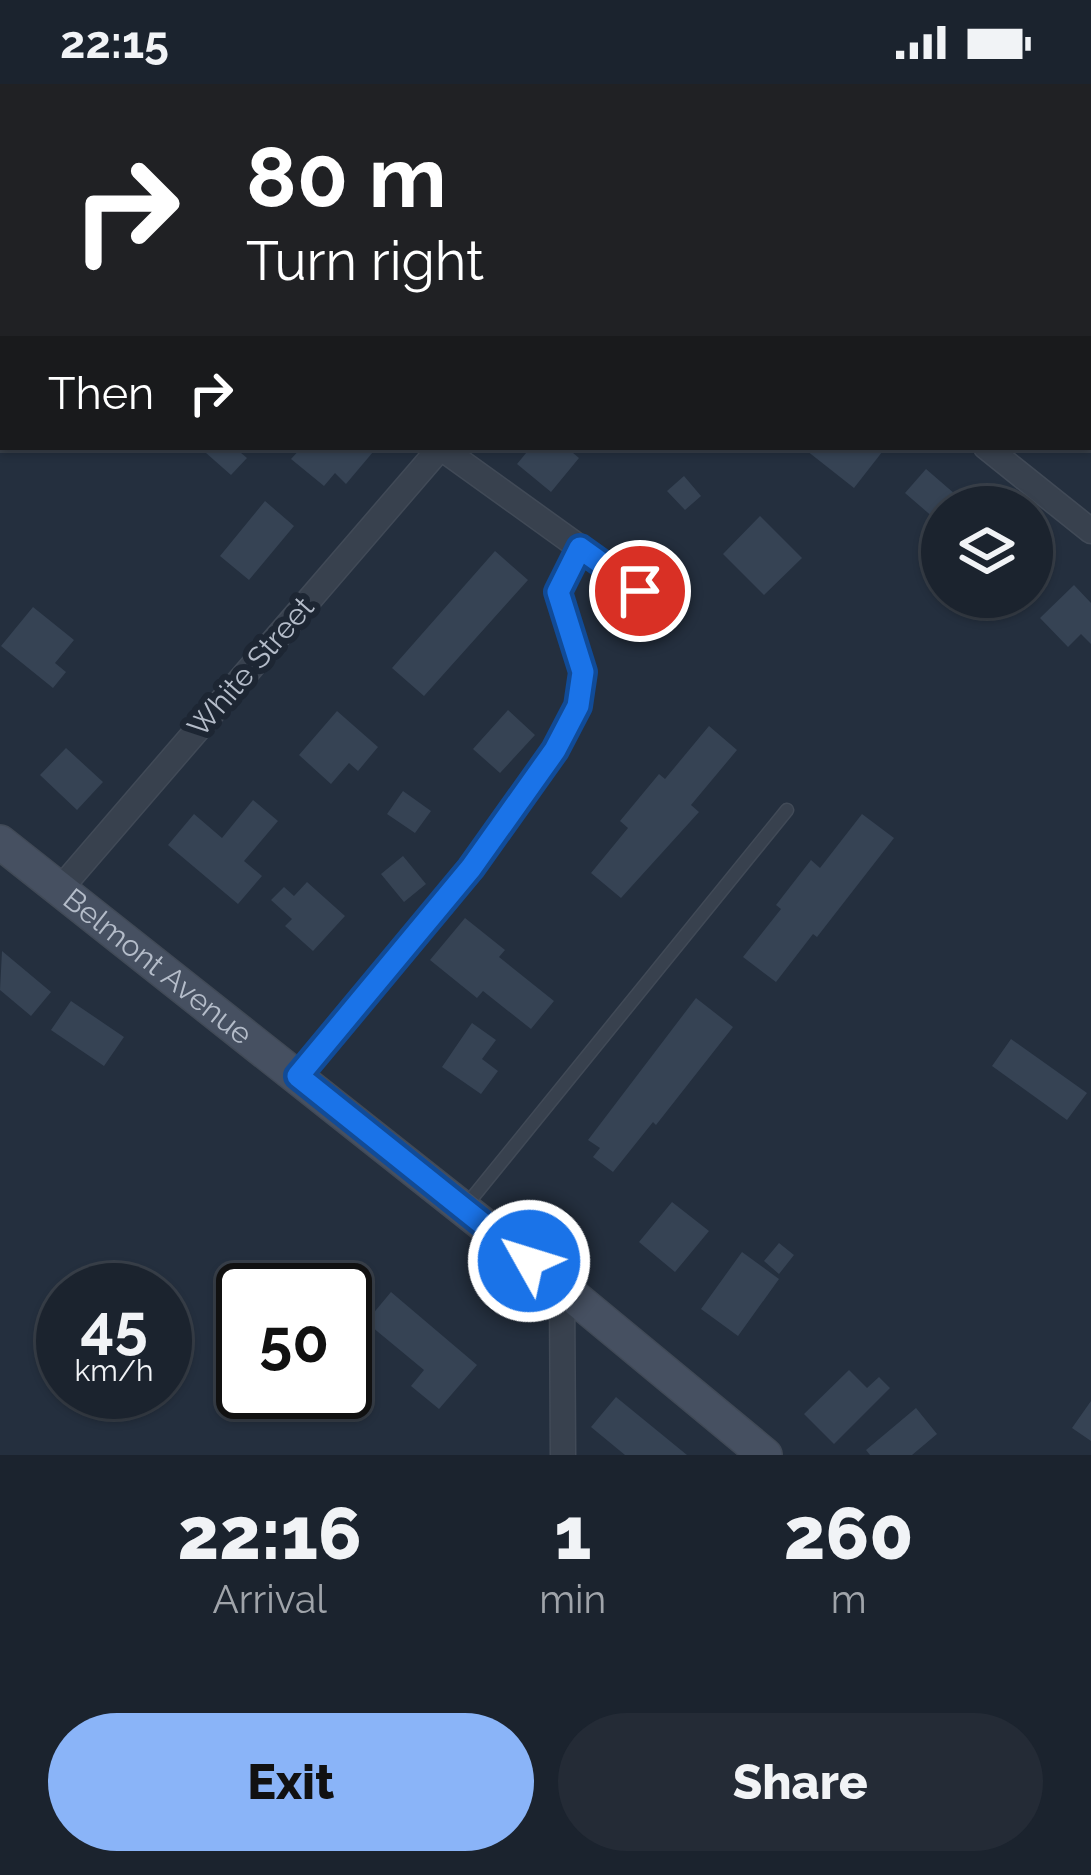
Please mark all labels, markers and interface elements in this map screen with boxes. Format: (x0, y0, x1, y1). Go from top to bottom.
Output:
text: 22:15 (60, 16, 169, 69)
text: 80 m (246, 128, 447, 227)
icon: right (48, 132, 204, 288)
text: Turn right (246, 229, 484, 293)
icon: right (178, 360, 244, 426)
text: Then (48, 367, 154, 420)
map controls (921, 486, 1053, 618)
button: layers (921, 486, 1053, 618)
pin (589, 540, 691, 642)
icon: arrive (607, 558, 673, 624)
street label: White Street (180, 590, 321, 744)
street label: Belmont Avenue (57, 881, 259, 1052)
position arrow (466, 1198, 592, 1324)
speed limit sign: 50 (216, 1263, 372, 1419)
text: 45 (80, 1291, 148, 1361)
text: km/h (74, 1353, 154, 1388)
text: 22:16 (177, 1491, 362, 1576)
text: 1 (554, 1491, 591, 1576)
text: 260 (784, 1491, 914, 1576)
text: Arrival (212, 1576, 327, 1622)
text: min (539, 1576, 606, 1622)
text: m (831, 1576, 867, 1622)
button: Exit (48, 1713, 534, 1851)
button: Share (558, 1713, 1043, 1851)

